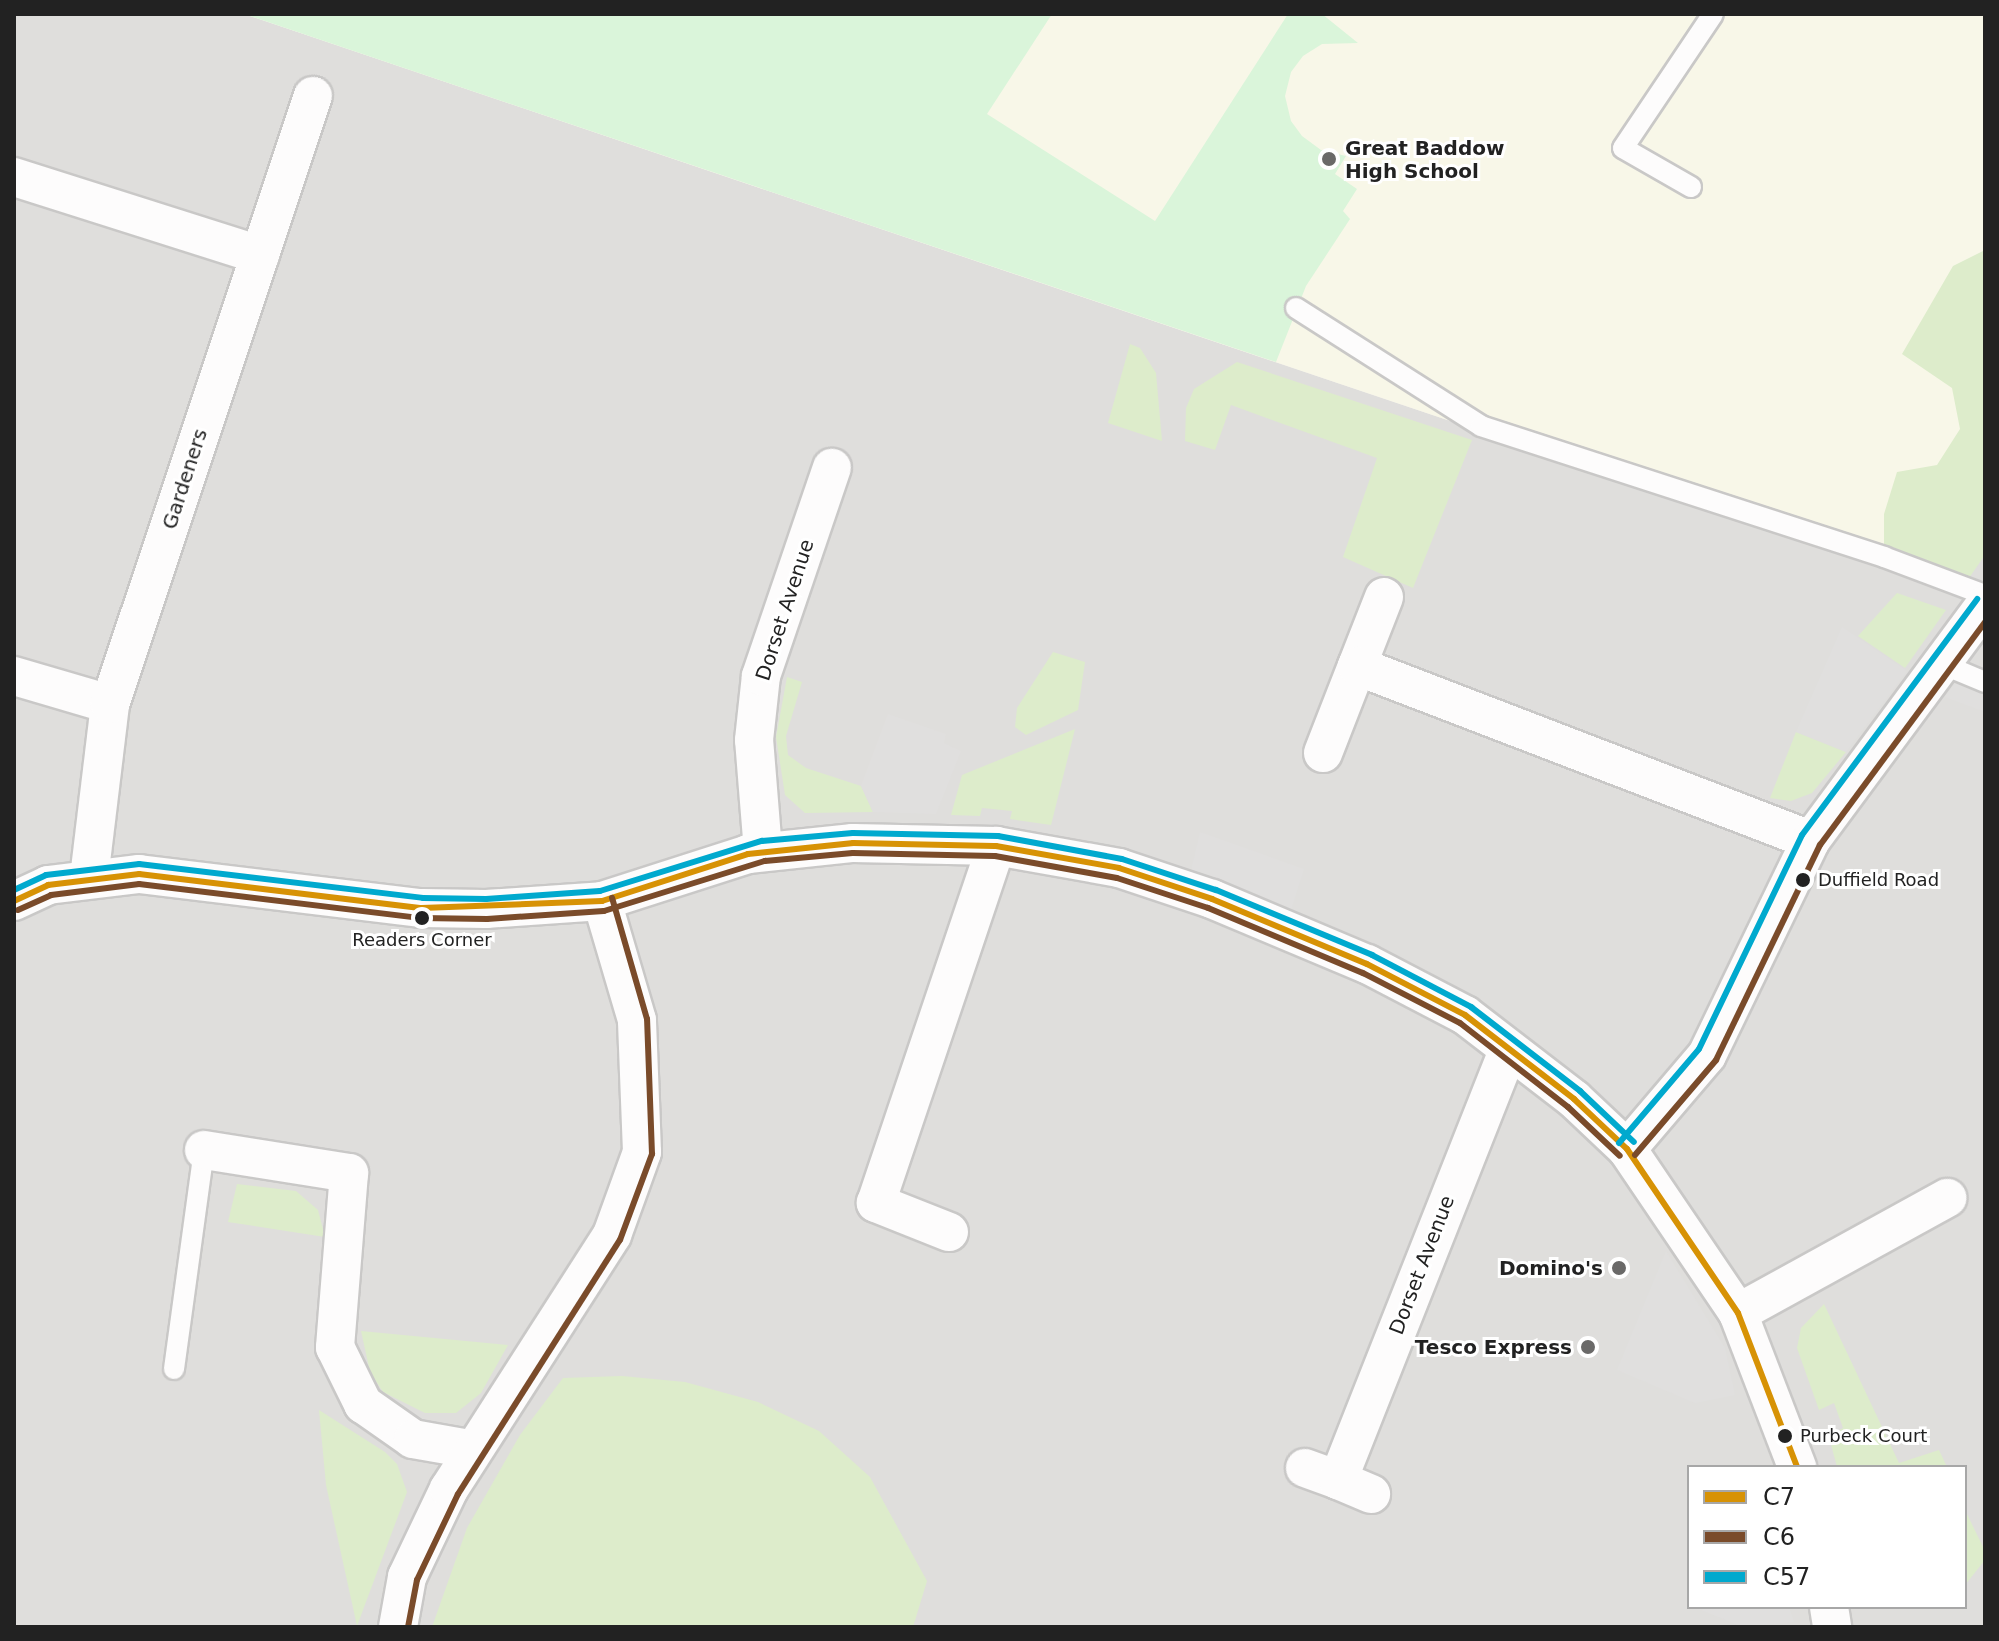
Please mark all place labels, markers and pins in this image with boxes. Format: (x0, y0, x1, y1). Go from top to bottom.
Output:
place label: Great Baddow High School (1345, 136, 1504, 183)
marker: Great Baddow High School (1320, 150, 1338, 168)
place label: Duffield Road (1818, 869, 1939, 891)
marker: Duffield Road (1795, 872, 1811, 888)
marker: Readers Corner (414, 910, 430, 926)
place label: Readers Corner (352, 929, 492, 951)
place label: Domino's (1499, 1256, 1603, 1280)
marker: Domino's (1610, 1259, 1628, 1277)
place label: Tesco Express (1415, 1335, 1572, 1359)
marker: Tesco Express (1579, 1338, 1597, 1356)
place label: Purbeck Court (1800, 1425, 1927, 1447)
marker: Purbeck Court (1777, 1428, 1793, 1444)

